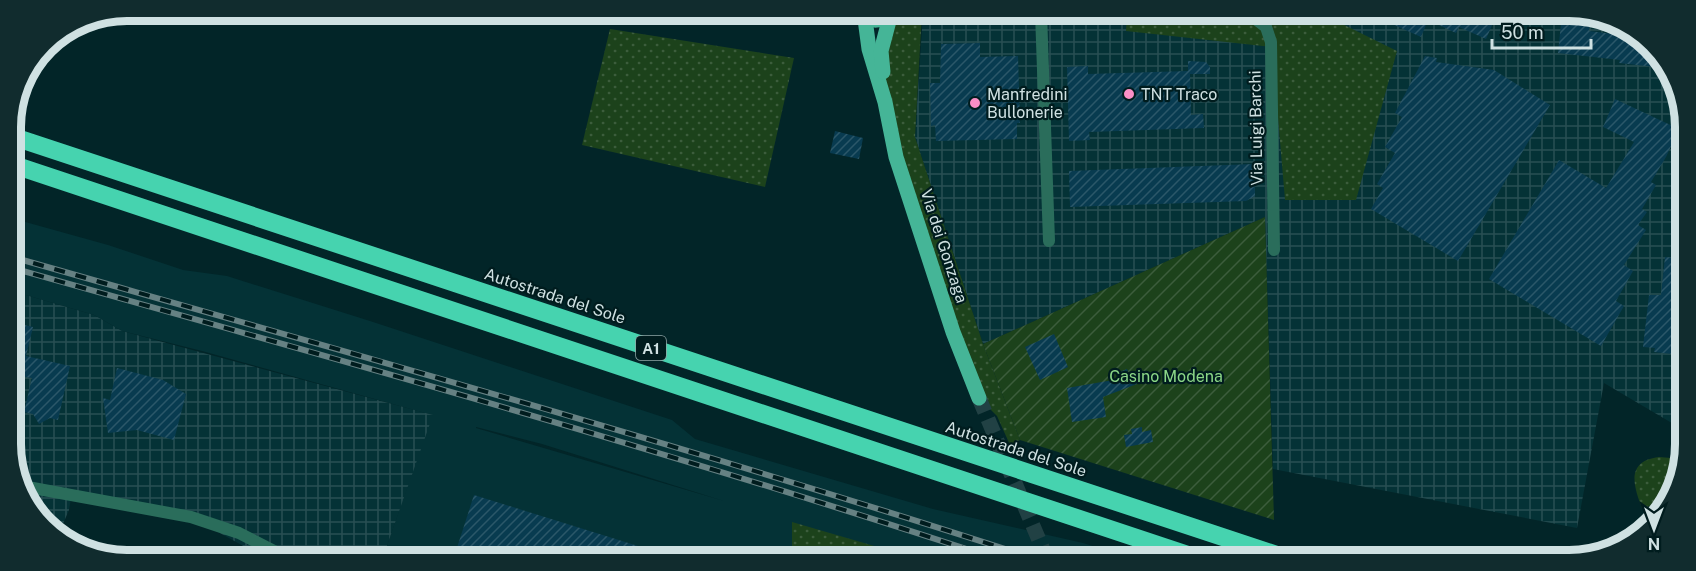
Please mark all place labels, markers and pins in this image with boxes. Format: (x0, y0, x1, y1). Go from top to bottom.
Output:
place label: Manfredini Bullonerie (987, 85, 1067, 122)
place label: TNT Traco (1141, 85, 1217, 104)
marker: TNT Traco (1122, 87, 1136, 101)
marker: Manfredini Bullonerie (968, 96, 982, 110)

